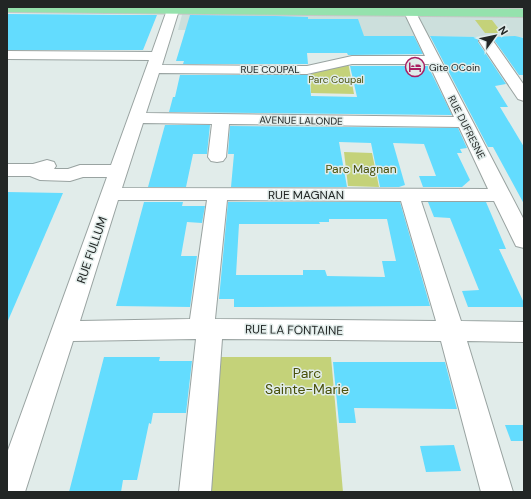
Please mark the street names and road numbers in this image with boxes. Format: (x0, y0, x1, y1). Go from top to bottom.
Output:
street label: RUE COUPAL (240, 63, 300, 76)
street label: RUE DUFRESNE (445, 93, 488, 161)
street label: AVENUE LALONDE (259, 113, 343, 128)
street label: RUE MAGNAN (268, 187, 344, 203)
street label: RUE FULLUM (73, 215, 111, 285)
street label: RUE LA FONTAINE (245, 321, 343, 339)

